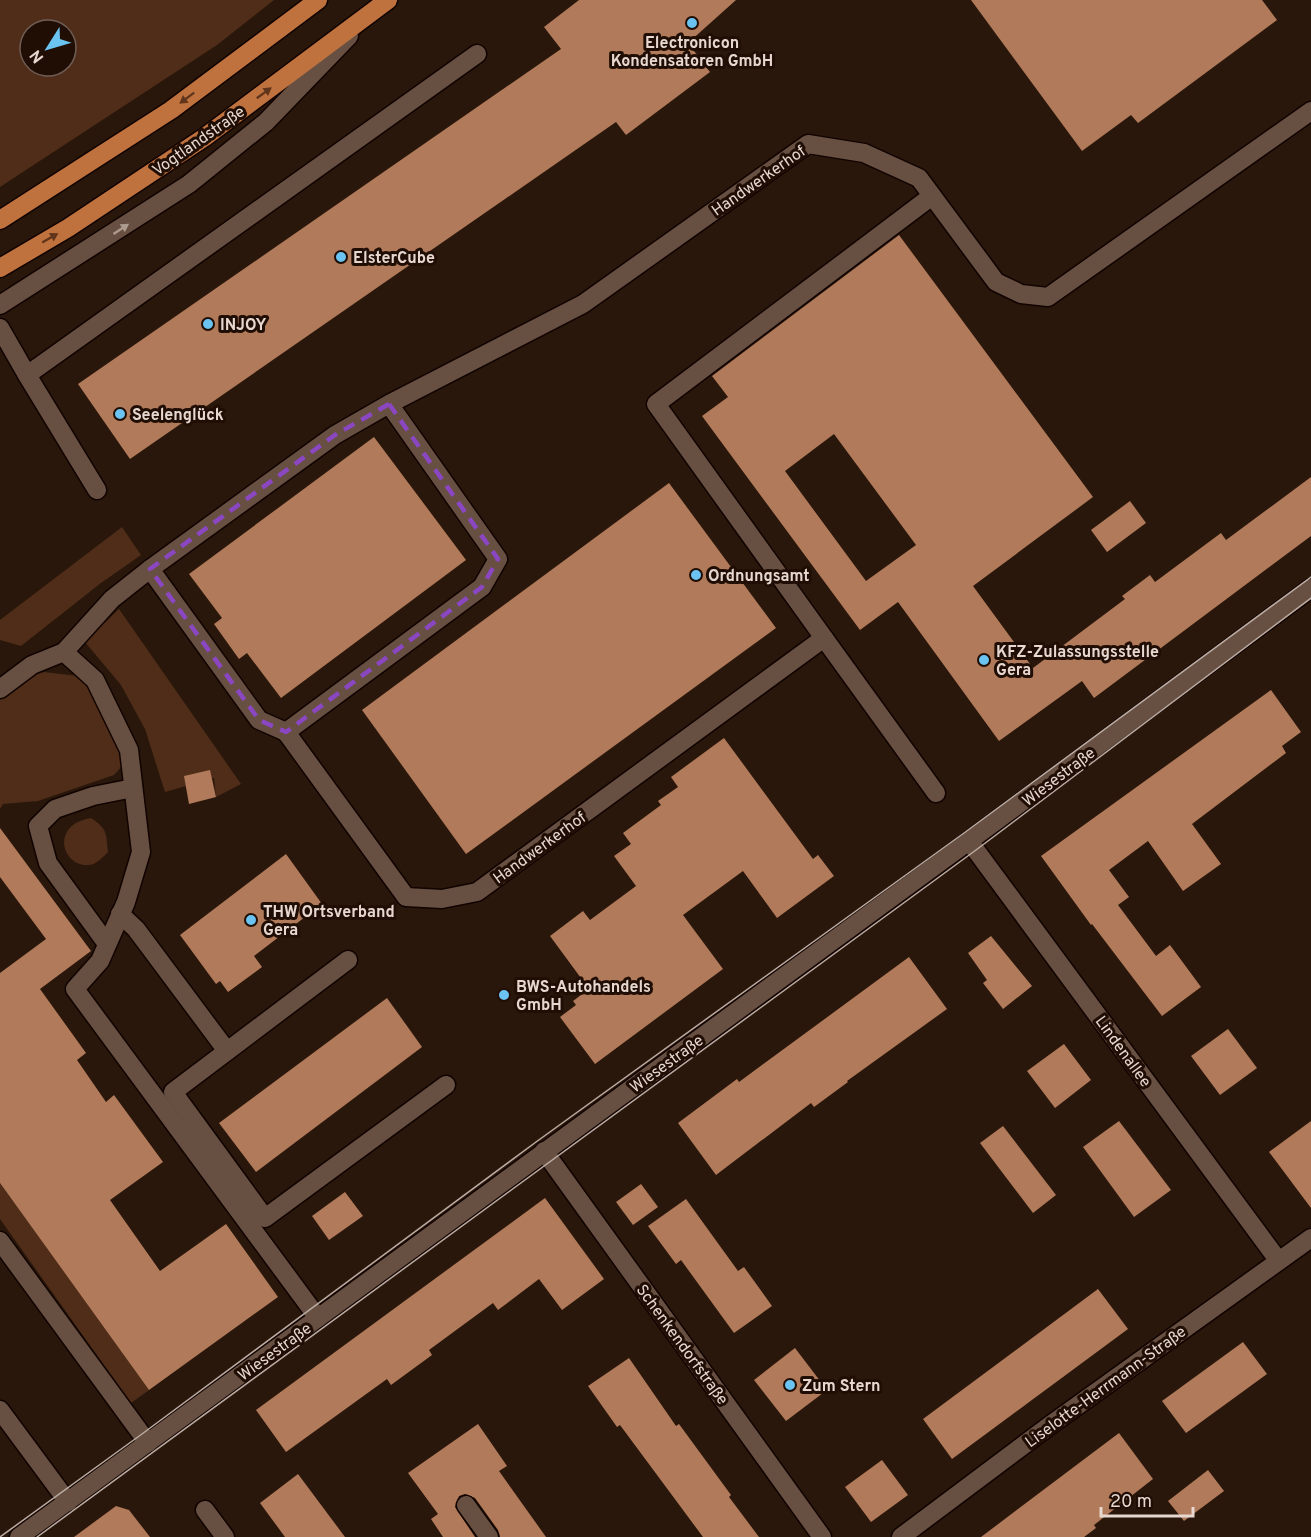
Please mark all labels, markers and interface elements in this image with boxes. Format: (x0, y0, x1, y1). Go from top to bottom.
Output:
marker: Electronicon Kondensatoren GmbH (685, 16, 699, 30)
north arrow (18, 18, 78, 78)
place label: Electronicon Kondensatoren GmbH (611, 34, 773, 72)
text: N (26, 45, 49, 66)
one-way arrow (256, 88, 271, 100)
one-way arrow (180, 92, 196, 104)
street label: Vogtlandstraße (149, 102, 249, 181)
street label: Handwerkerhof (708, 142, 811, 221)
one-way arrow (112, 223, 129, 234)
one-way arrow (42, 233, 59, 243)
place label: ElsterCube (353, 249, 435, 269)
marker: ElsterCube (334, 250, 348, 264)
place label: INJOY (220, 316, 267, 336)
marker: INJOY (201, 317, 215, 331)
place label: Seelenglück (132, 406, 224, 426)
marker: Seelenglück (113, 407, 127, 421)
place label: Ordnungsamt (708, 567, 810, 587)
marker: Ordnungsamt (689, 568, 703, 582)
place label: KFZ-Zulassungsstelle Gera (996, 643, 1159, 681)
marker: KFZ-Zulassungsstelle Gera (977, 653, 991, 667)
street label: Wiesestraße (1019, 744, 1100, 812)
street label: Handwerkerhof (490, 808, 591, 889)
place label: THW Ortsverband Gera (263, 903, 395, 941)
marker: THW Ortsverband Gera (244, 913, 258, 927)
place label: BWS-Autohandels GmbH (516, 978, 651, 1016)
marker: BWS-Autohandels GmbH (497, 988, 511, 1002)
street label: Lindenallee (1090, 1013, 1155, 1092)
street label: Wiesestraße (626, 1031, 708, 1098)
street label: Schenkendorfstraße (631, 1281, 732, 1409)
street label: Wiesestraße (234, 1319, 316, 1386)
street label: Liselotte-Herrmann-Straße (1022, 1322, 1191, 1453)
place label: Zum Stern (802, 1377, 880, 1397)
marker: Zum Stern (783, 1378, 797, 1392)
scale bar (1101, 1480, 1192, 1518)
text: 20 m (1110, 1491, 1152, 1514)

